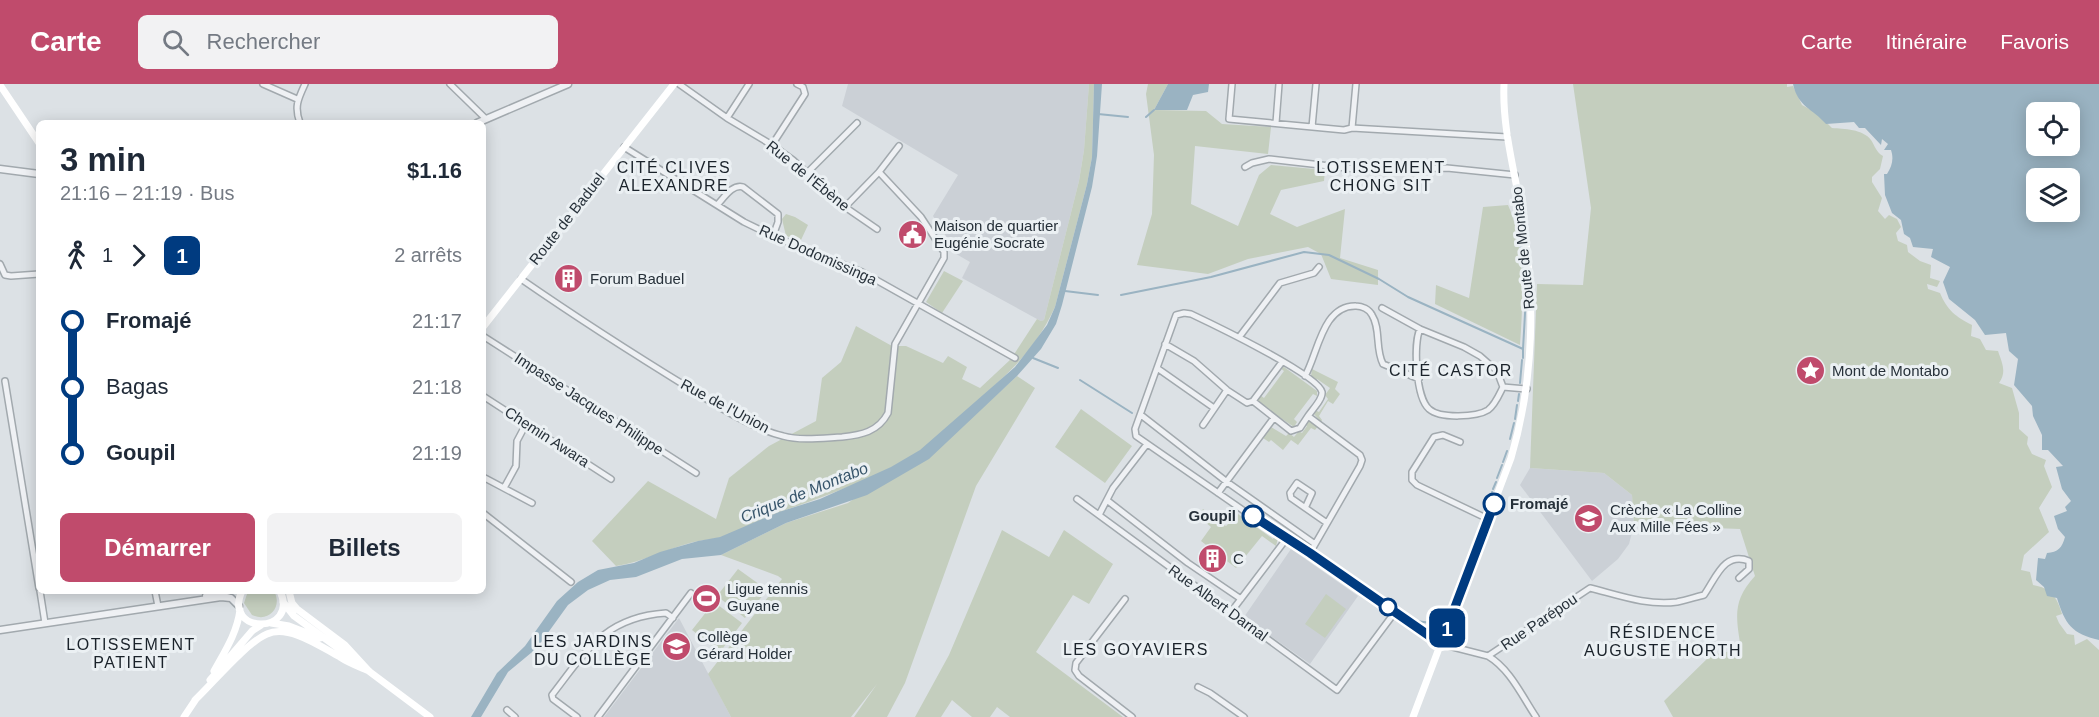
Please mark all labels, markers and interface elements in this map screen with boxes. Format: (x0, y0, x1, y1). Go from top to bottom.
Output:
search box (138, 15, 558, 69)
text: Carte (30, 26, 102, 57)
icon: search (159, 26, 192, 59)
text: Rechercher (207, 29, 320, 54)
text: Carte (1801, 30, 1852, 53)
text: Itinéraire (1885, 30, 1967, 53)
text: Favoris (2000, 30, 2069, 53)
map controls (2026, 102, 2080, 222)
button: locate (2026, 102, 2080, 156)
street label: Rue de l'Ébène (763, 137, 853, 214)
text: 3 min (60, 141, 146, 178)
text: $1.16 (407, 158, 462, 183)
district label: CITÉ CLIVES ALEXANDRE (617, 158, 731, 194)
district label: LOTISSEMENT CHONG SIT (1316, 159, 1446, 194)
button: layers (2026, 168, 2080, 222)
street label: Route de Baduel (526, 169, 608, 268)
text: 21:16 – 21:19 · Bus (60, 182, 235, 204)
street label: Route de Montabo (1508, 186, 1537, 310)
place label: Maison de quartier Eugénie Socrate (934, 217, 1058, 251)
public building icon: Maison de quartier Eugénie Socrate (897, 219, 929, 251)
street label: Rue Dodomissinga (757, 221, 880, 288)
icon: walk (60, 239, 93, 272)
icon: forward (122, 239, 155, 272)
text: 1 (102, 244, 113, 266)
text: 1 (176, 244, 188, 267)
text: 2 arrêts (394, 244, 462, 266)
building icon: Forum Baduel (553, 263, 585, 295)
place label: Forum Baduel (590, 270, 684, 287)
text: Fromajé (106, 308, 192, 333)
text: 21:17 (412, 310, 462, 332)
street label: Impasse Jacques Philippe (512, 349, 667, 458)
place icon: Mont de Montabo (1795, 355, 1827, 387)
district label: CITÉ CASTOR (1389, 361, 1513, 379)
place label: Mont de Montabo (1832, 362, 1949, 379)
text: Bagas (106, 374, 168, 399)
street label: Rue de l'Union (678, 375, 772, 436)
text: 21:18 (412, 376, 462, 398)
street label: Chemin Awara (502, 403, 593, 471)
text: Goupil (106, 440, 176, 465)
text: 21:19 (412, 442, 462, 464)
water label: Crique de Montabo (738, 459, 871, 526)
marker: Fromajé (1483, 493, 1505, 515)
place label: Fromajé (1510, 495, 1568, 512)
place label: Crèche « La Colline Aux Mille Fées » (1610, 501, 1742, 535)
school or university icon: Crèche « La Colline Aux Mille Fées » (1573, 503, 1605, 535)
marker: Goupil (1242, 505, 1264, 527)
place label: Goupil (1189, 507, 1236, 524)
button: Démarrer (60, 513, 255, 582)
button: Billets (267, 513, 462, 582)
building icon: C (1196, 543, 1228, 575)
place label: C (1233, 550, 1244, 567)
street label: Rue Albert Darnal (1165, 561, 1271, 644)
place label: Ligue tennis Guyane (727, 580, 808, 614)
sports icon: Ligue tennis Guyane (690, 582, 722, 614)
street label: Rue Parépou (1497, 590, 1580, 653)
unlabelled marker (1379, 598, 1397, 616)
line badge: 1 (1428, 608, 1466, 648)
text: 1 (1441, 617, 1453, 640)
district label: RÉSIDENCE AUGUSTE HORTH (1584, 623, 1742, 659)
place label: Collège Gérard Holder (697, 628, 792, 662)
school or university icon: Collège Gérard Holder (660, 630, 692, 662)
district label: LES JARDINS DU COLLÈGE (533, 633, 653, 668)
district label: LOTISSEMENT PATIENT (66, 636, 196, 671)
district label: LES GOYAVIERS (1063, 641, 1209, 658)

